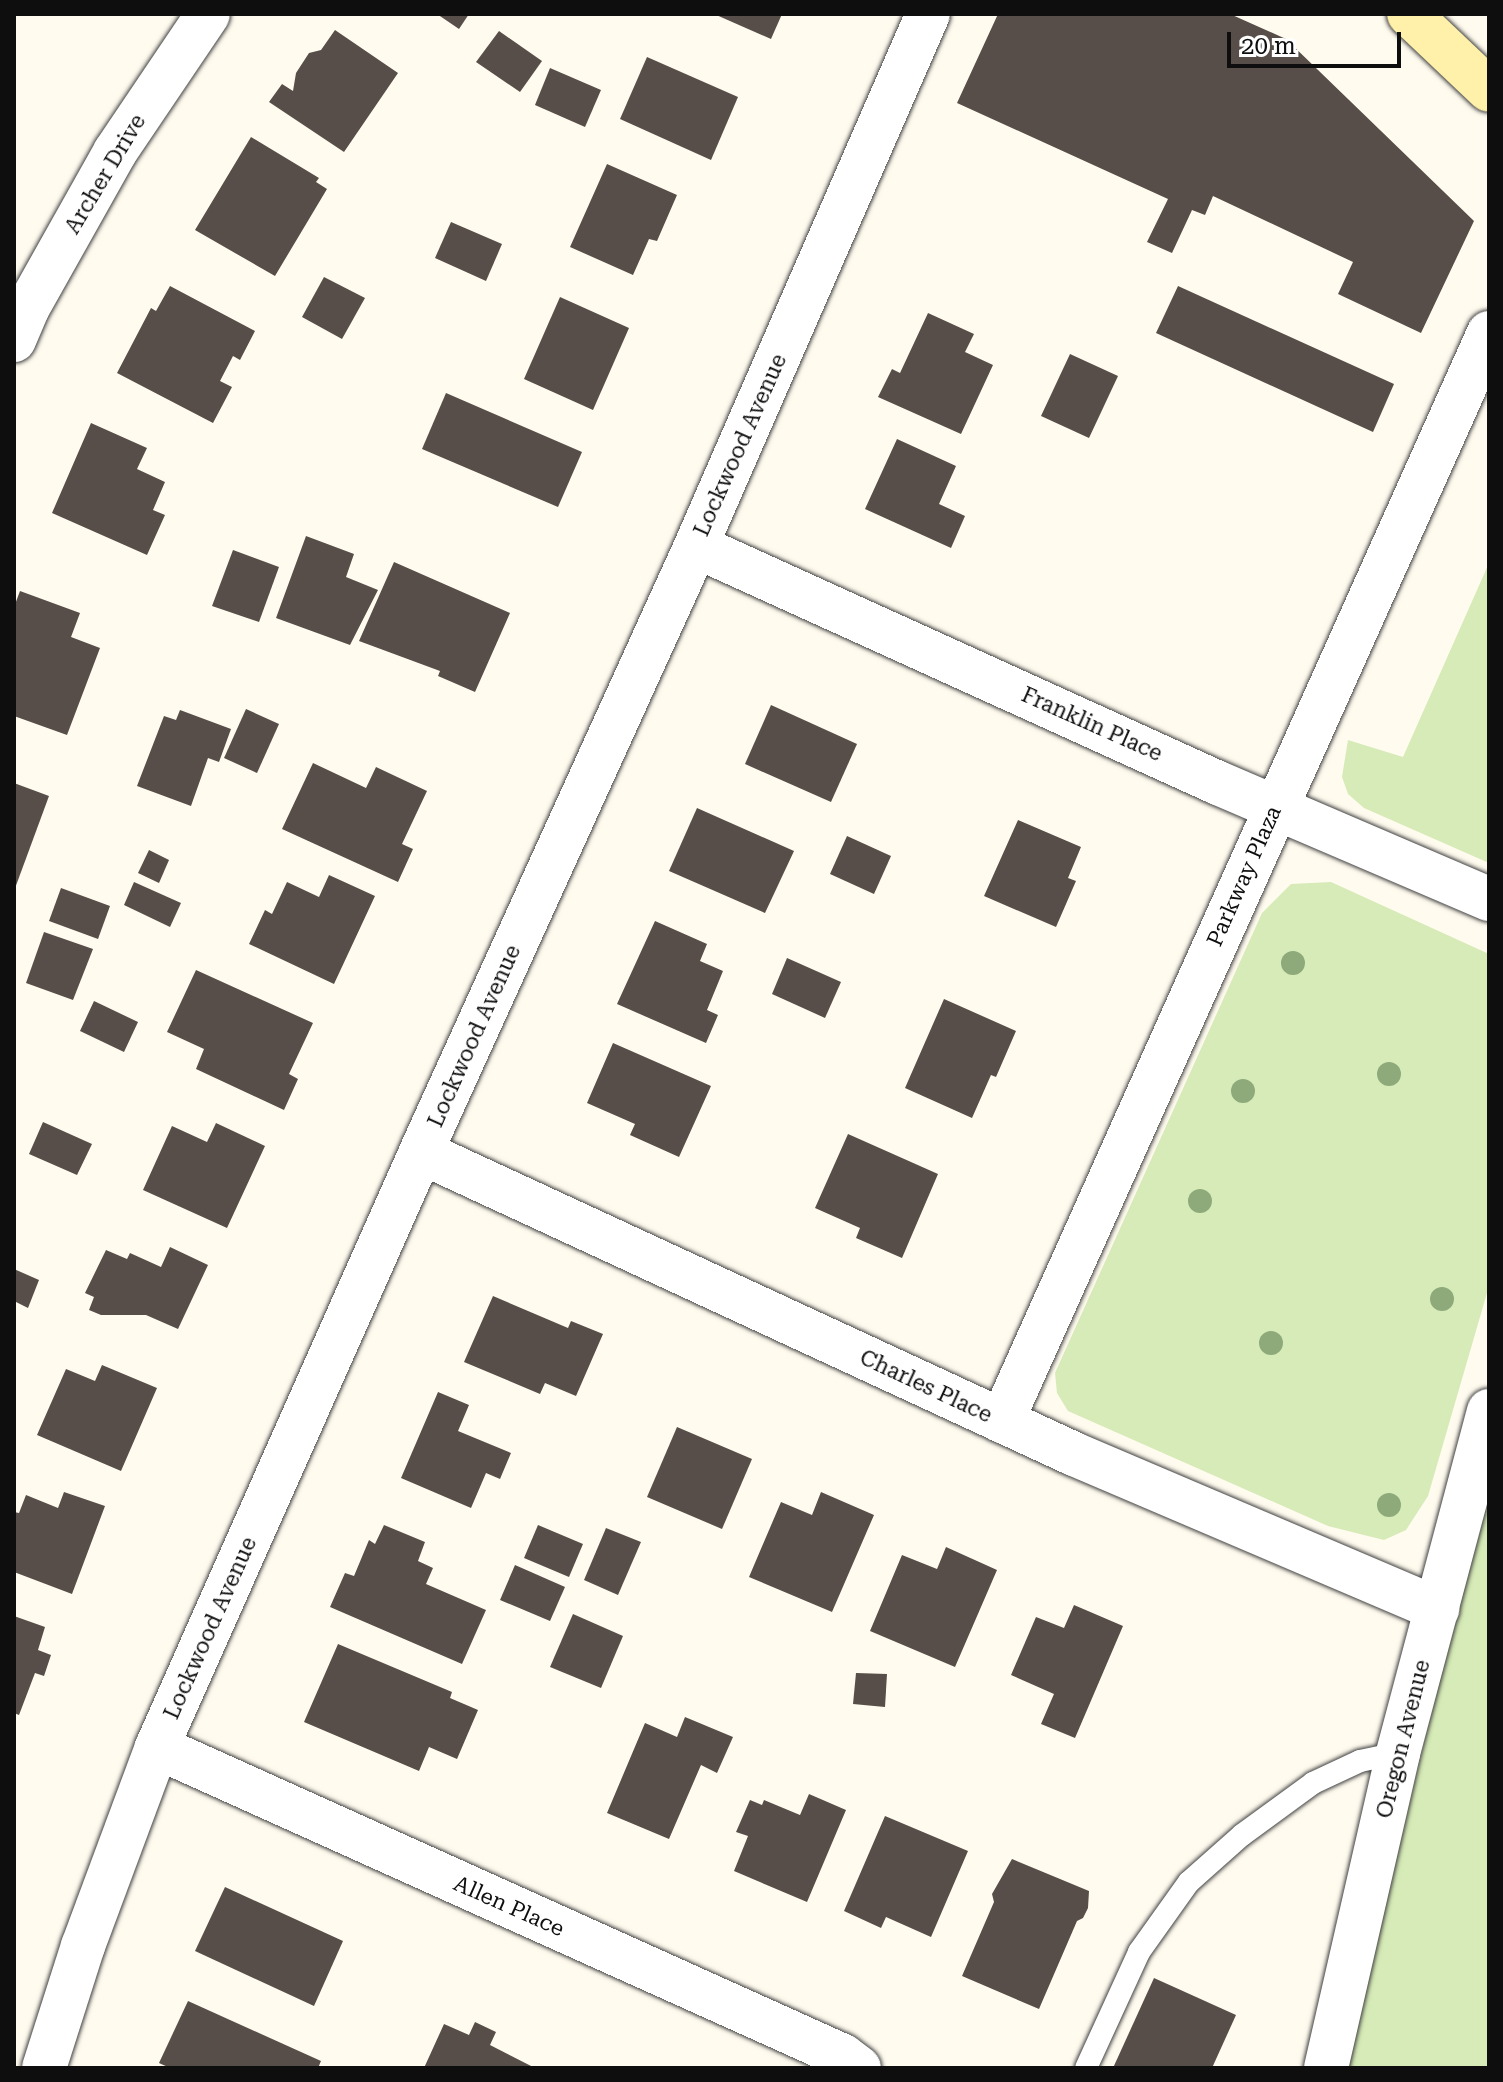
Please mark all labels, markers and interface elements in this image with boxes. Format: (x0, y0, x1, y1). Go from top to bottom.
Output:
scale bar (1231, 16, 1405, 66)
text: 20 m (1241, 32, 1296, 60)
street label: Archer Drive (59, 109, 151, 239)
street label: Lockwood Avenue (688, 350, 792, 540)
street label: Franklin Place (1017, 681, 1167, 767)
street label: Parkway Plaza (1201, 802, 1287, 950)
street label: Lockwood Avenue (422, 941, 526, 1131)
street label: Charles Place (856, 1344, 996, 1428)
street label: Lockwood Avenue (158, 1533, 262, 1723)
street label: Oregon Avenue (1371, 1657, 1435, 1821)
street label: Allen Place (450, 1870, 568, 1942)

